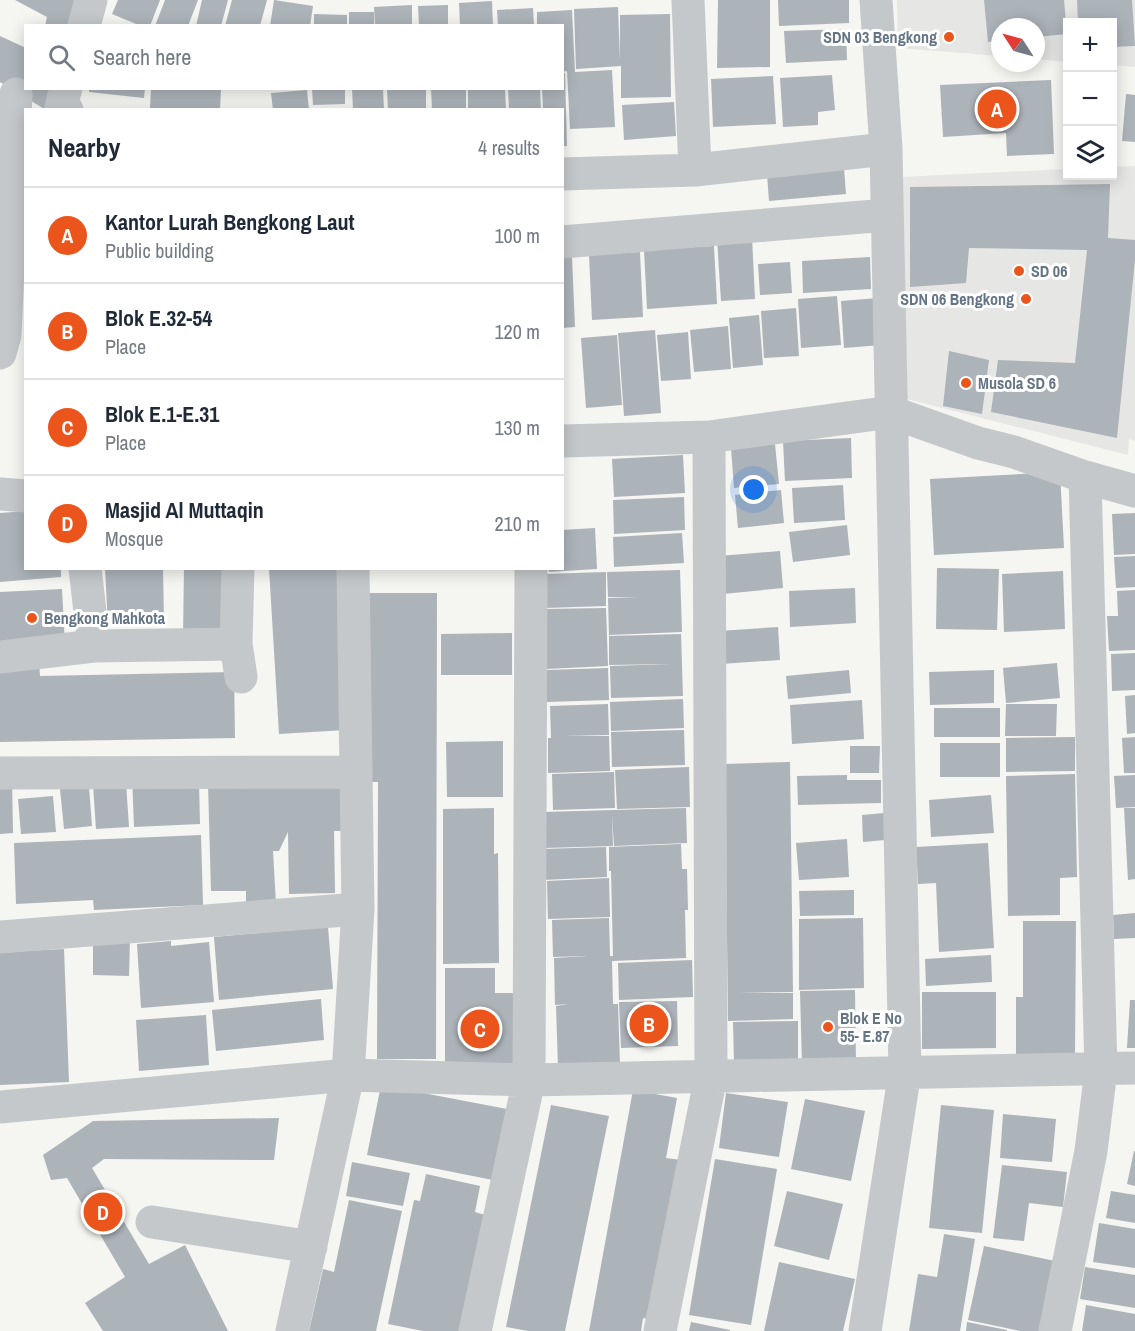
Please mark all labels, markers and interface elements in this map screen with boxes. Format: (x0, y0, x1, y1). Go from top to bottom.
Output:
north arrow (991, 18, 1045, 72)
map controls (1063, 18, 1117, 180)
button: + (1063, 18, 1117, 72)
search box (24, 24, 564, 90)
place label: SDN 03 Bengkong (823, 26, 937, 48)
marker: SDN 03 Bengkong (942, 30, 956, 44)
icon: search (45, 41, 78, 74)
text: Search here (93, 42, 191, 72)
button: − (1063, 72, 1117, 126)
pin: A (978, 86, 1016, 132)
button: layers (1063, 126, 1117, 180)
text: Nearby (48, 130, 120, 165)
text: 4 results (478, 134, 540, 161)
text: Kantor Lurah Bengkong Laut (105, 207, 355, 237)
text: A (62, 222, 73, 249)
text: 100 m (494, 222, 540, 249)
text: Public building (105, 237, 214, 264)
place label: SD 06 (1031, 260, 1067, 282)
marker: SD 06 (1012, 264, 1026, 278)
place label: SDN 06 Bengkong (900, 288, 1014, 310)
marker: SDN 06 Bengkong (1019, 292, 1033, 306)
text: Blok E.32-54 (105, 303, 212, 333)
text: B (62, 318, 73, 345)
text: 120 m (494, 318, 540, 345)
text: Place (105, 333, 146, 360)
place label: Musola SD 6 (978, 372, 1056, 394)
marker: Musola SD 6 (959, 376, 973, 390)
text: Blok E.1-E.31 (105, 399, 219, 429)
text: C (62, 414, 73, 441)
text: 130 m (494, 414, 540, 441)
text: Place (105, 429, 146, 456)
your location (739, 475, 768, 504)
text: Masjid Al Muttaqin (105, 495, 264, 525)
text: D (62, 510, 73, 537)
text: 210 m (494, 510, 540, 537)
text: Mosque (105, 525, 163, 552)
place label: Bengkong Mahkota (44, 607, 166, 629)
marker: Bengkong Mahkota (25, 611, 39, 625)
pin: B (630, 1002, 668, 1046)
pin: C (460, 1006, 500, 1052)
place label: Blok E No 55- E.87 (840, 1007, 902, 1047)
marker: Blok E No 55- E.87 (821, 1020, 835, 1034)
pin: D (84, 1190, 122, 1234)

